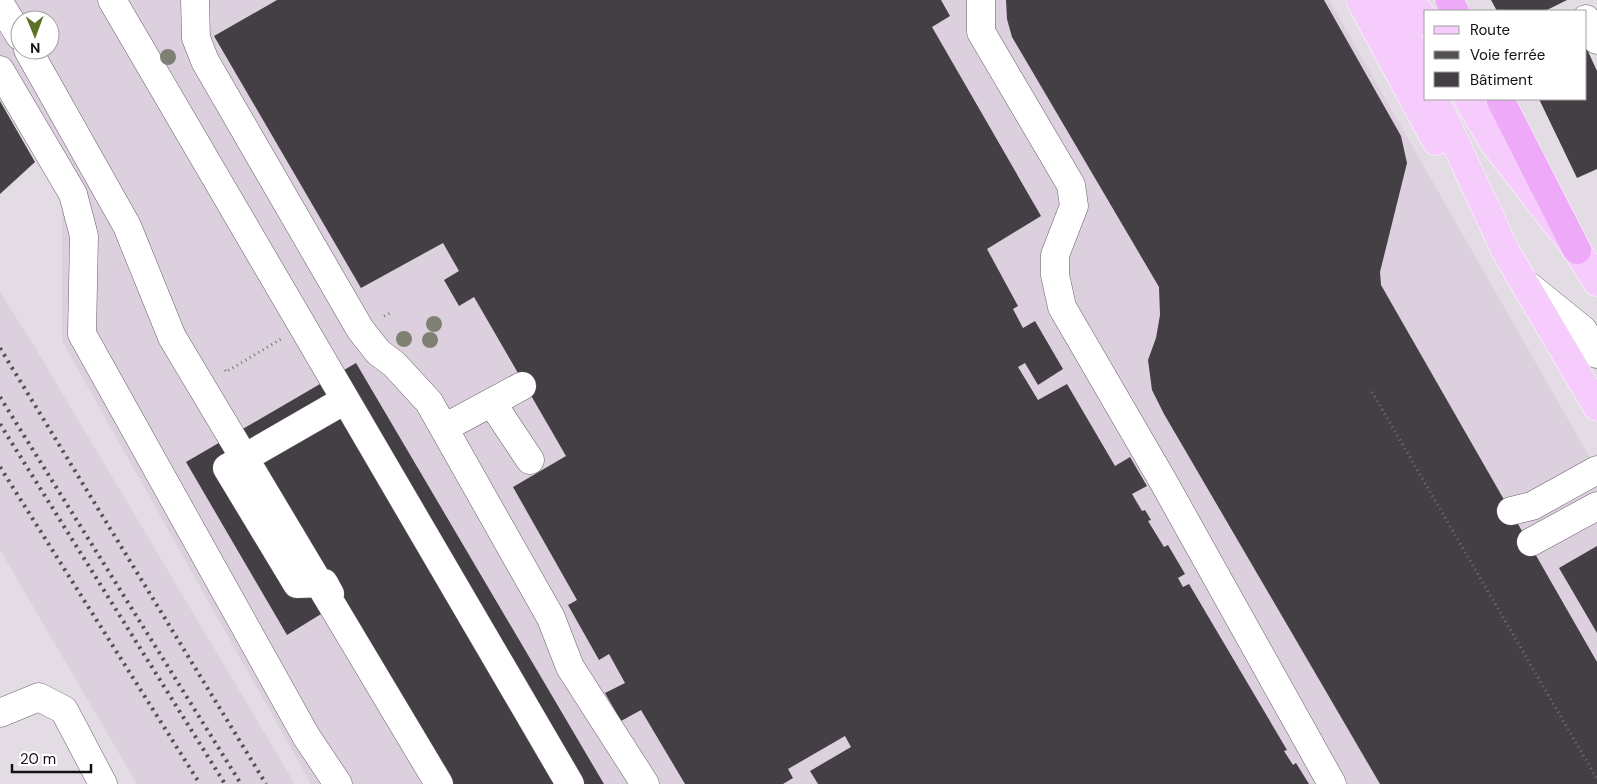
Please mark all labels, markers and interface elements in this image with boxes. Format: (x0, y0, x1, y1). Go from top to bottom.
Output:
north arrow (10, 10, 60, 60)
legend (1424, 10, 1587, 100)
text: Route (1470, 20, 1510, 40)
text: N (30, 39, 40, 57)
text: Voie ferrée (1470, 45, 1545, 65)
text: Bâtiment (1470, 70, 1533, 90)
scale bar (12, 742, 91, 774)
text: 20 m (20, 749, 56, 769)

